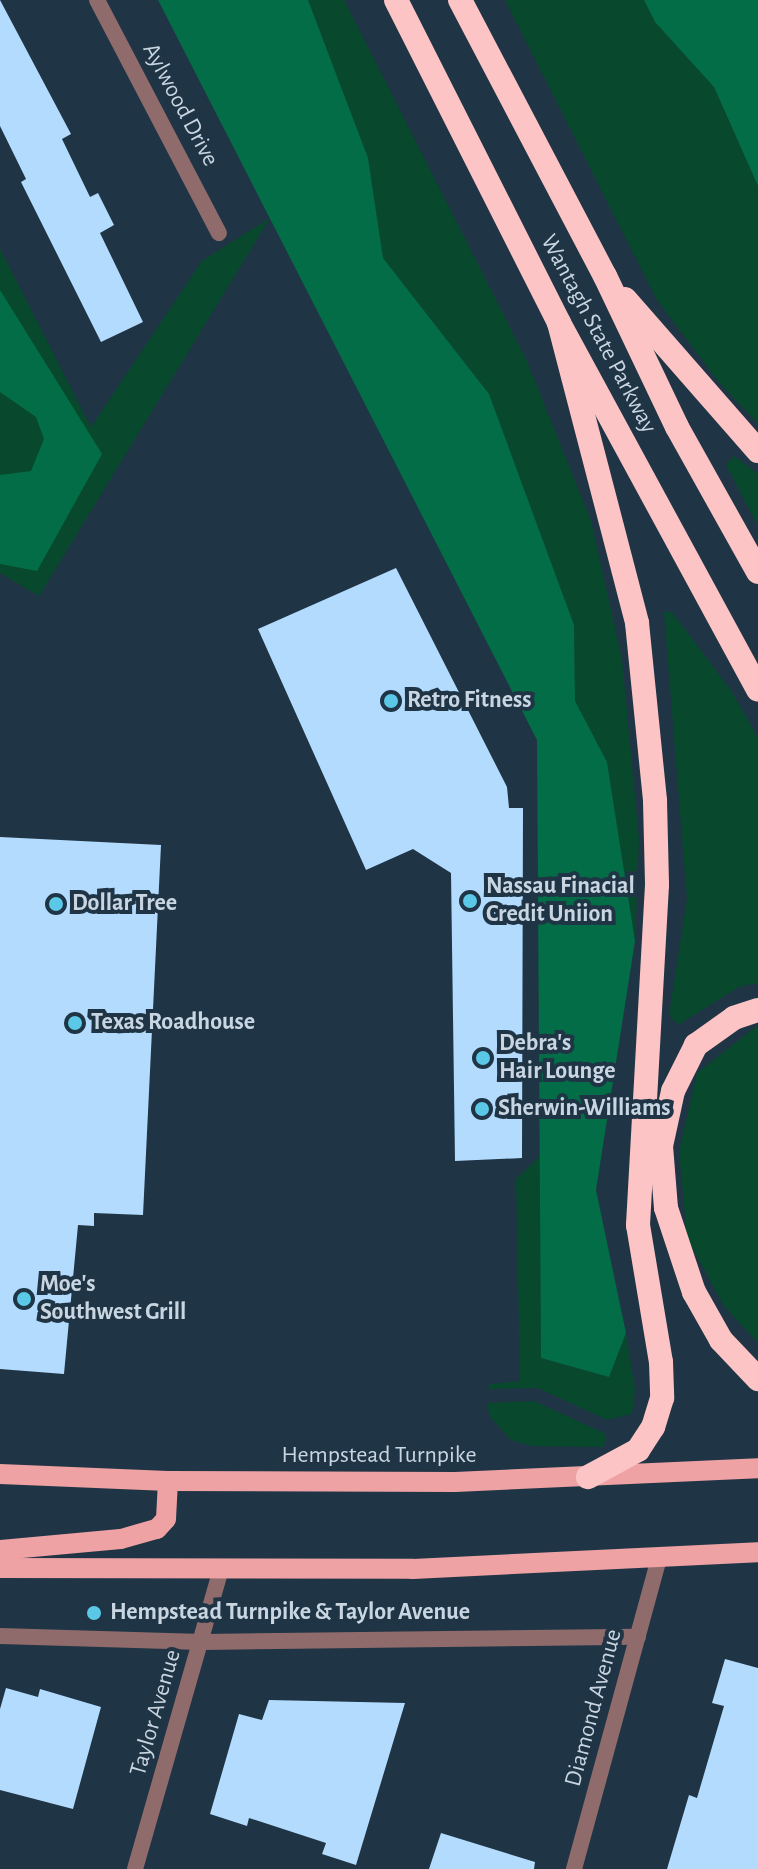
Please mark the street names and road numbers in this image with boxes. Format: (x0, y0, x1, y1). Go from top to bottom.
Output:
street label: Aylwood Drive (136, 39, 224, 171)
street label: Wantagh State Parkway (533, 230, 663, 438)
street label: Hempstead Turnpike (282, 1442, 476, 1470)
street label: Diamond Avenue (559, 1626, 629, 1790)
street label: Taylor Avenue (124, 1646, 188, 1780)

